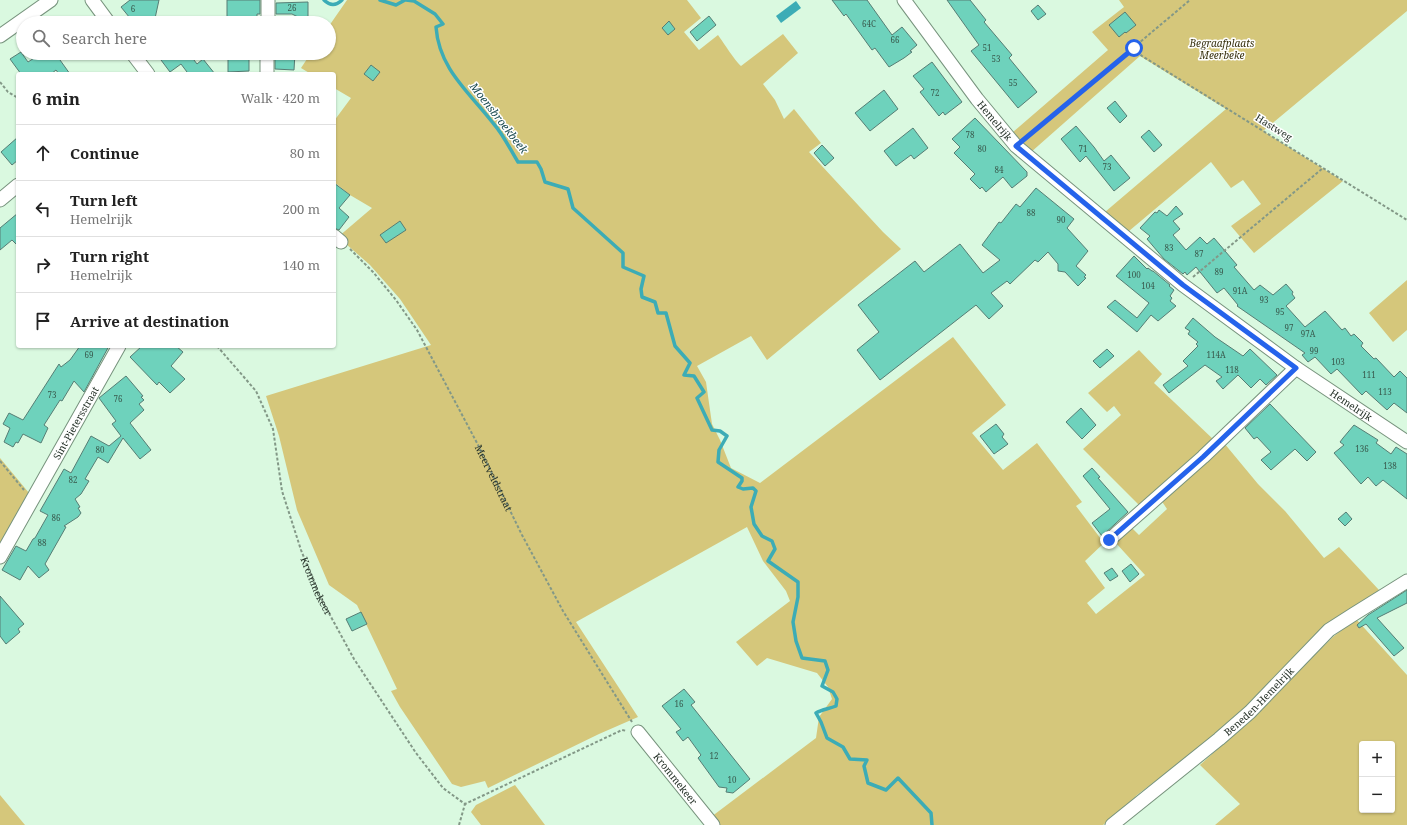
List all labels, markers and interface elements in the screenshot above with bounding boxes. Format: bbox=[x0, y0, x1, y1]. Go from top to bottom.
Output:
house number: 26 bbox=[288, 2, 297, 13]
house number: 6 bbox=[131, 3, 136, 14]
search box bbox=[16, 16, 336, 60]
house number: 64C bbox=[862, 18, 876, 29]
icon: search bbox=[30, 27, 52, 49]
text: Search here bbox=[62, 28, 147, 48]
house number: 66 bbox=[891, 34, 900, 45]
park label: Begraafplaats Meerbeke bbox=[1189, 36, 1255, 62]
route start bbox=[1125, 39, 1143, 57]
house number: 51 bbox=[983, 42, 991, 53]
house number: 53 bbox=[992, 53, 1001, 64]
house number: 55 bbox=[1009, 77, 1017, 88]
water label: Moensbroekbeek bbox=[466, 78, 532, 157]
text: 6 min bbox=[32, 87, 80, 110]
house number: 72 bbox=[931, 87, 939, 98]
text: Walk · 420 m bbox=[241, 89, 320, 107]
street label: Hemelrijk bbox=[974, 98, 1016, 144]
street label: Hastweg bbox=[1253, 110, 1296, 144]
house number: 78 bbox=[966, 129, 975, 140]
icon: ahead bbox=[32, 142, 54, 164]
text: Continue bbox=[70, 143, 139, 163]
house number: 80 bbox=[978, 143, 987, 154]
house number: 71 bbox=[1079, 143, 1087, 154]
text: 80 m bbox=[290, 144, 320, 162]
house number: 73 bbox=[1103, 161, 1112, 172]
house number: 84 bbox=[995, 164, 1004, 175]
text: Turn left bbox=[70, 190, 138, 210]
icon: left bbox=[32, 198, 54, 220]
text: 200 m bbox=[283, 200, 320, 218]
house number: 88 bbox=[1027, 207, 1036, 218]
text: Hemelrijk bbox=[70, 210, 132, 228]
house number: 90 bbox=[1057, 214, 1066, 225]
house number: 83 bbox=[1165, 242, 1174, 253]
text: Turn right bbox=[70, 246, 149, 266]
house number: 87 bbox=[1195, 248, 1204, 259]
icon: right bbox=[32, 254, 54, 276]
text: 140 m bbox=[283, 256, 320, 274]
text: Hemelrijk bbox=[70, 266, 132, 284]
house number: 89 bbox=[1215, 266, 1223, 277]
house number: 100 bbox=[1127, 269, 1141, 280]
house number: 104 bbox=[1141, 280, 1155, 291]
house number: 91A bbox=[1233, 285, 1248, 296]
house number: 93 bbox=[1260, 294, 1269, 305]
house number: 95 bbox=[1276, 306, 1284, 317]
icon: arrive bbox=[32, 310, 54, 332]
text: Arrive at destination bbox=[70, 311, 229, 331]
house number: 97 bbox=[1285, 322, 1294, 333]
house number: 97A bbox=[1301, 328, 1316, 339]
house number: 99 bbox=[1310, 345, 1318, 356]
house number: 69 bbox=[85, 349, 93, 360]
house number: 114A bbox=[1206, 349, 1226, 360]
house number: 103 bbox=[1331, 356, 1345, 367]
house number: 118 bbox=[1225, 364, 1239, 375]
house number: 111 bbox=[1362, 369, 1376, 380]
street label: Sint-Pietersstraat bbox=[49, 383, 102, 462]
street label: Hemelrijk bbox=[1327, 386, 1375, 424]
house number: 113 bbox=[1378, 386, 1392, 397]
house number: 73 bbox=[48, 389, 57, 400]
house number: 76 bbox=[114, 393, 123, 404]
street label: Meerveldstraat bbox=[472, 442, 516, 514]
house number: 136 bbox=[1355, 443, 1369, 454]
house number: 80 bbox=[96, 444, 105, 455]
house number: 138 bbox=[1383, 460, 1397, 471]
house number: 82 bbox=[69, 474, 77, 485]
house number: 86 bbox=[52, 512, 61, 523]
route end bbox=[1100, 531, 1118, 549]
house number: 88 bbox=[38, 537, 47, 548]
street label: Krommekeer bbox=[297, 555, 336, 618]
street label: Beneden-Hemelrijk bbox=[1221, 664, 1297, 739]
house number: 16 bbox=[675, 698, 684, 709]
map controls bbox=[1359, 741, 1395, 813]
button: + bbox=[1359, 741, 1395, 777]
street label: Krommekeer bbox=[650, 750, 701, 808]
house number: 12 bbox=[710, 750, 718, 761]
house number: 10 bbox=[728, 774, 737, 785]
button: − bbox=[1359, 777, 1395, 813]

